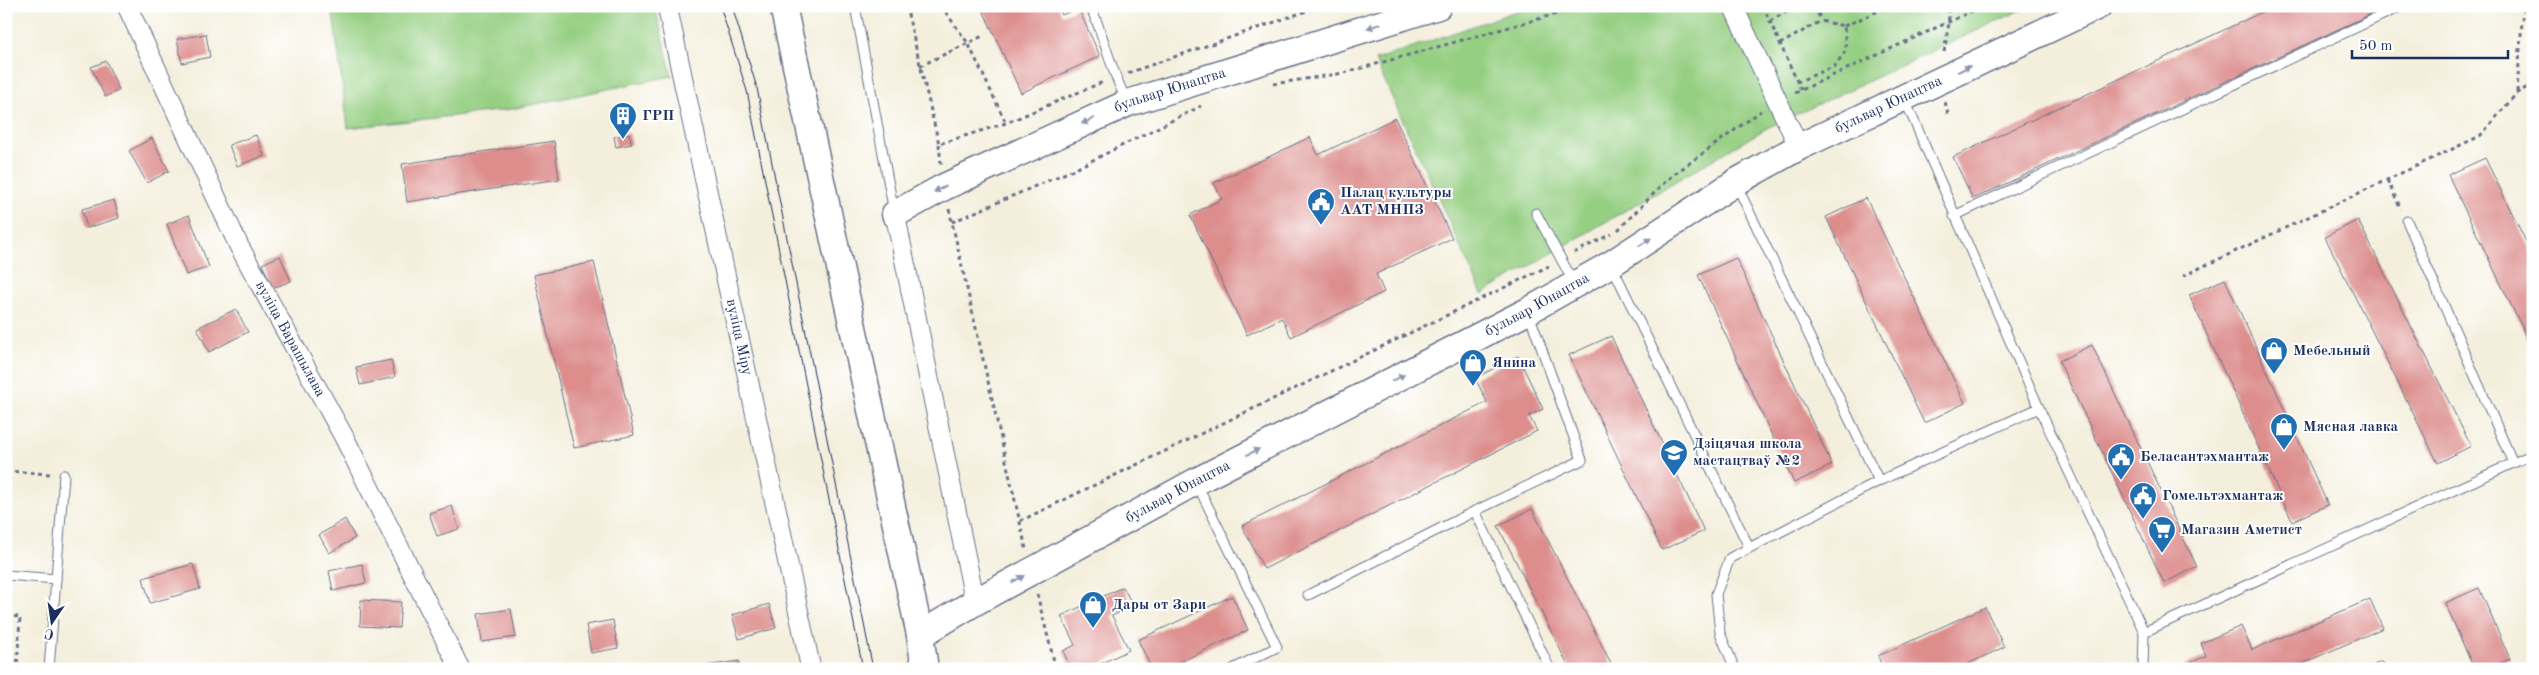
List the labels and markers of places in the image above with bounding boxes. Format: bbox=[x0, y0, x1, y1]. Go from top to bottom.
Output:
building icon: ГРП bbox=[608, 101, 638, 140]
place label: ГРП bbox=[642, 109, 674, 124]
place label: Палац культуры ААТ МНПЗ bbox=[1340, 186, 1452, 218]
public building icon: Палац культуры ААТ МНПЗ bbox=[1306, 187, 1336, 226]
shop icon: Мебельный bbox=[2259, 336, 2289, 375]
place label: Мебельный bbox=[2293, 344, 2371, 359]
shop icon: Янина bbox=[1458, 348, 1488, 387]
place label: Янина bbox=[1492, 356, 1537, 371]
shop icon: Мясная лавка bbox=[2269, 412, 2299, 451]
place label: Мясная лавка bbox=[2303, 420, 2399, 435]
place label: Дзіцячая школа мастацтваў №2 bbox=[1693, 437, 1802, 469]
school or university icon: Дзіцячая школа мастацтваў №2 bbox=[1659, 438, 1689, 477]
public building icon: Беласантэхмантаж bbox=[2106, 442, 2136, 481]
place label: Беласантэхмантаж bbox=[2140, 450, 2269, 465]
public building icon: Гомельтэхмантаж bbox=[2128, 481, 2158, 520]
place label: Гомельтэхмантаж bbox=[2162, 489, 2283, 504]
supermarket icon: Магазин Аметист bbox=[2147, 515, 2177, 554]
place label: Магазин Аметист bbox=[2181, 523, 2302, 538]
shop icon: Дары от Зари bbox=[1078, 590, 1108, 629]
place label: Дары от Зари bbox=[1112, 598, 1206, 613]

